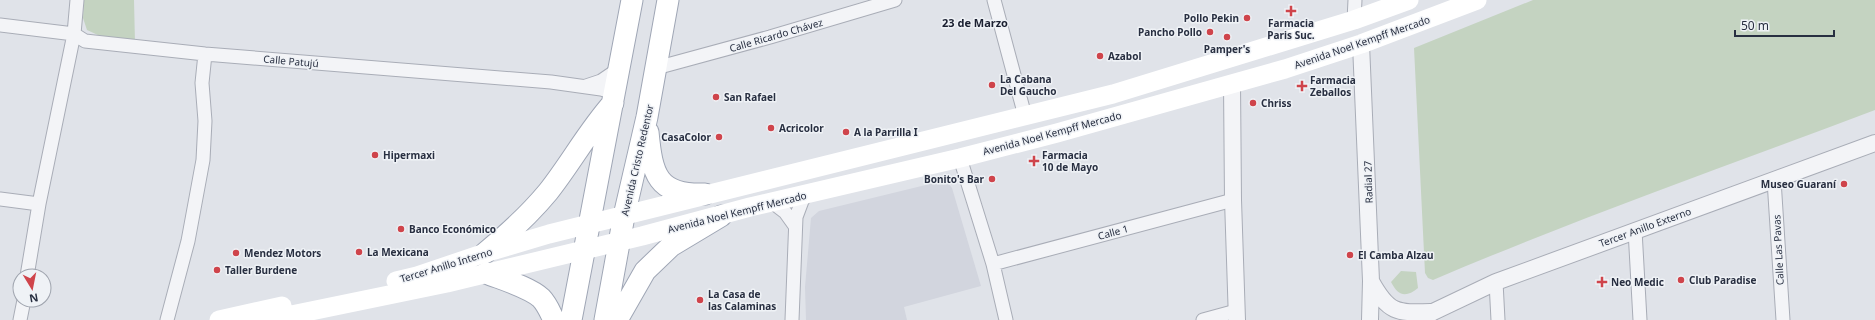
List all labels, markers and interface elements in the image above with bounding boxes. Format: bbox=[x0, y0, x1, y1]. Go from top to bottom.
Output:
marker: Farmacia Paris Suc. bbox=[1286, 6, 1296, 16]
place label: Pollo Pekin bbox=[1184, 11, 1239, 25]
street label: Avenida Noel Kempff Mercado bbox=[1292, 12, 1432, 72]
scale bar bbox=[1735, 12, 1834, 38]
marker: Pollo Pekin bbox=[1242, 13, 1252, 23]
street label: Calle Ricardo Chávez bbox=[728, 15, 825, 55]
district label: 23 de Marzo bbox=[942, 15, 1008, 30]
place label: Farmacia Paris Suc. bbox=[1267, 16, 1315, 42]
text: 50 m bbox=[1741, 17, 1769, 34]
place label: Pancho Pollo bbox=[1138, 25, 1202, 39]
marker: Pancho Pollo bbox=[1205, 27, 1215, 37]
marker: Pamper's bbox=[1222, 32, 1232, 42]
place label: Pamper's bbox=[1204, 42, 1250, 56]
place label: Azabol bbox=[1108, 49, 1141, 63]
marker: Azabol bbox=[1095, 51, 1105, 61]
street label: Calle Patujú bbox=[263, 52, 319, 70]
place label: La Cabana Del Gaucho bbox=[1000, 72, 1057, 98]
place label: Farmacia Zeballos bbox=[1310, 73, 1356, 99]
marker: La Cabana Del Gaucho bbox=[987, 80, 997, 90]
marker: Farmacia Zeballos bbox=[1297, 81, 1307, 91]
place label: San Rafael bbox=[724, 90, 776, 104]
marker: San Rafael bbox=[711, 92, 721, 102]
place label: Chriss bbox=[1261, 96, 1291, 110]
marker: Chriss bbox=[1248, 98, 1258, 108]
street label: Avenida Cristo Redentor bbox=[617, 103, 657, 217]
street label: Avenida Noel Kempff Mercado bbox=[981, 108, 1123, 158]
place label: Acricolor bbox=[779, 121, 824, 135]
marker: Acricolor bbox=[766, 123, 776, 133]
place label: A la Parrilla I bbox=[854, 125, 918, 139]
marker: A la Parrilla I bbox=[841, 127, 851, 137]
place label: CasaColor bbox=[661, 130, 712, 144]
marker: CasaColor bbox=[714, 132, 724, 142]
place label: Hipermaxi bbox=[383, 148, 435, 162]
place label: Farmacia 10 de Mayo bbox=[1042, 148, 1098, 174]
marker: Hipermaxi bbox=[370, 150, 380, 160]
marker: Farmacia 10 de Mayo bbox=[1029, 156, 1039, 166]
street label: Radial 27 bbox=[1360, 160, 1376, 204]
place label: Bonito's Bar bbox=[924, 172, 985, 186]
marker: Bonito's Bar bbox=[987, 174, 997, 184]
place label: Museo Guaraní bbox=[1761, 177, 1837, 191]
marker: Museo Guaraní bbox=[1839, 179, 1849, 189]
street label: Avenida Noel Kempff Mercado bbox=[666, 188, 808, 236]
street label: Tercer Anillo Externo bbox=[1597, 204, 1693, 250]
street label: Calle Las Pavas bbox=[1769, 214, 1787, 286]
street label: Calle 1 bbox=[1096, 221, 1130, 243]
place label: Banco Económico bbox=[409, 222, 496, 236]
marker: Banco Económico bbox=[396, 224, 406, 234]
street label: Tercer Anillo Interno bbox=[398, 244, 494, 286]
place label: La Mexicana bbox=[367, 245, 429, 259]
place label: Mendez Motors bbox=[244, 246, 321, 260]
marker: La Mexicana bbox=[354, 247, 364, 257]
marker: Mendez Motors bbox=[231, 248, 241, 258]
place label: El Camba Alzau bbox=[1358, 248, 1434, 262]
marker: El Camba Alzau bbox=[1345, 250, 1355, 260]
place label: Taller Burdene bbox=[225, 263, 297, 277]
marker: Taller Burdene bbox=[212, 265, 222, 275]
north arrow bbox=[12, 268, 52, 308]
place label: Club Paradise bbox=[1689, 273, 1757, 287]
place label: Neo Medic bbox=[1611, 275, 1664, 289]
marker: Club Paradise bbox=[1676, 275, 1686, 285]
marker: Neo Medic bbox=[1596, 276, 1608, 288]
place label: La Casa de las Calaminas bbox=[708, 287, 776, 313]
text: N bbox=[28, 290, 40, 307]
marker: La Casa de las Calaminas bbox=[695, 295, 705, 305]

